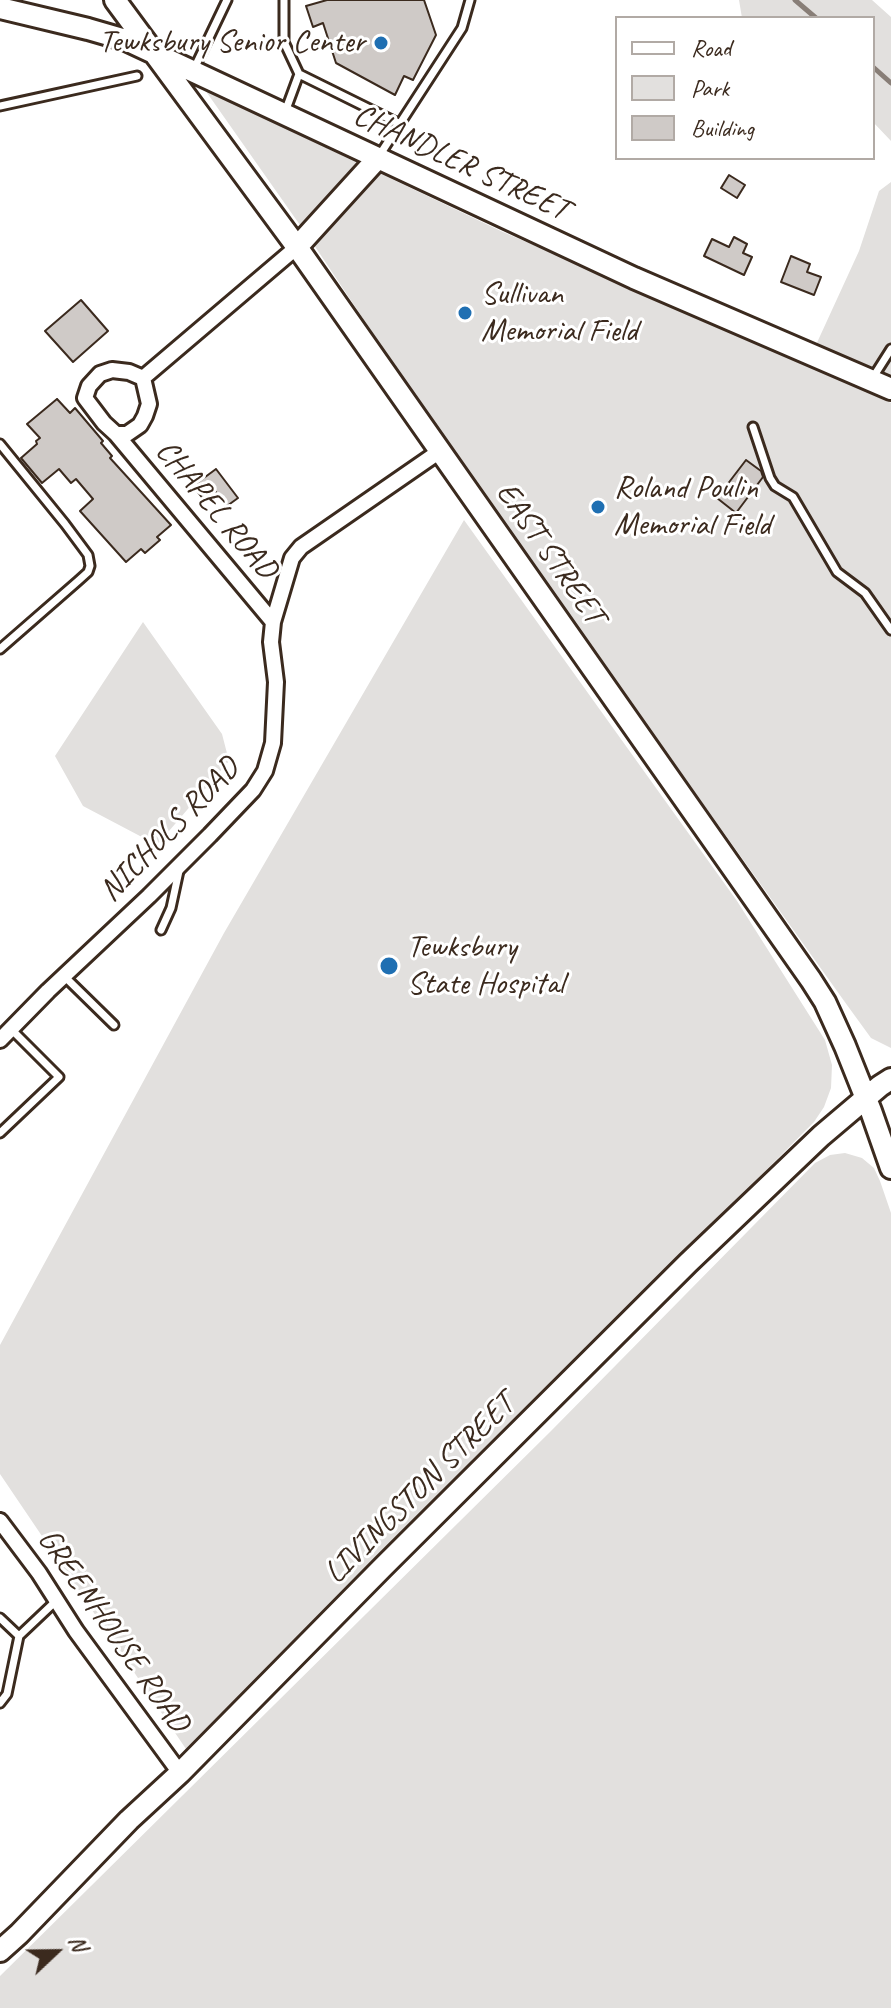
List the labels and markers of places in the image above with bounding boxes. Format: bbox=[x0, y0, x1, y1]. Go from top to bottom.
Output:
place label: Tewksbury Senior Center bbox=[99, 24, 365, 62]
marker: Tewksbury Senior Center bbox=[372, 34, 390, 52]
place label: Sullivan Memorial Field bbox=[481, 276, 638, 351]
marker: Sullivan Memorial Field bbox=[456, 304, 474, 322]
place label: Roland Poulin Memorial Field bbox=[614, 470, 771, 545]
marker: Roland Poulin Memorial Field bbox=[589, 498, 607, 516]
place label: Tewksbury State Hospital bbox=[407, 929, 564, 1004]
marker: Tewksbury State Hospital bbox=[378, 955, 400, 977]

